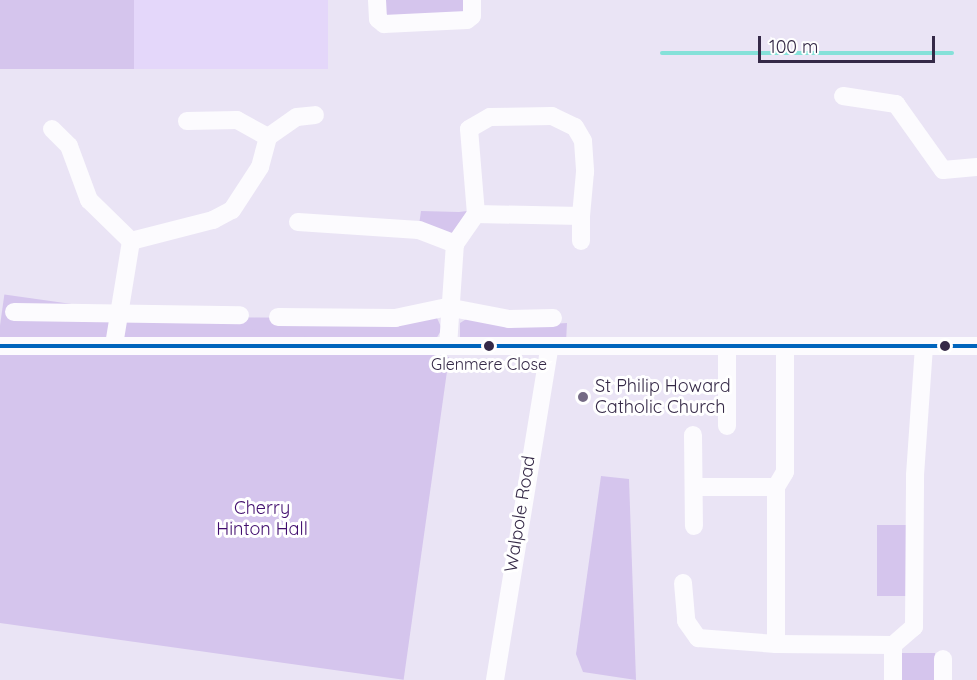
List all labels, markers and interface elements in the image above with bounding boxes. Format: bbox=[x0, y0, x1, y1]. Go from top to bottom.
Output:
scale bar bbox=[761, 24, 938, 62]
text: 100 m bbox=[769, 35, 818, 58]
marker: Glenmere Close bbox=[483, 340, 495, 352]
unlabelled marker bbox=[939, 340, 951, 352]
place label: Glenmere Close bbox=[431, 354, 547, 374]
place label: St Philip Howard Catholic Church bbox=[595, 376, 731, 418]
marker: St Philip Howard Catholic Church bbox=[576, 390, 590, 404]
street label: Walpole Road bbox=[500, 454, 540, 574]
park label: Cherry Hinton Hall bbox=[216, 498, 308, 540]

